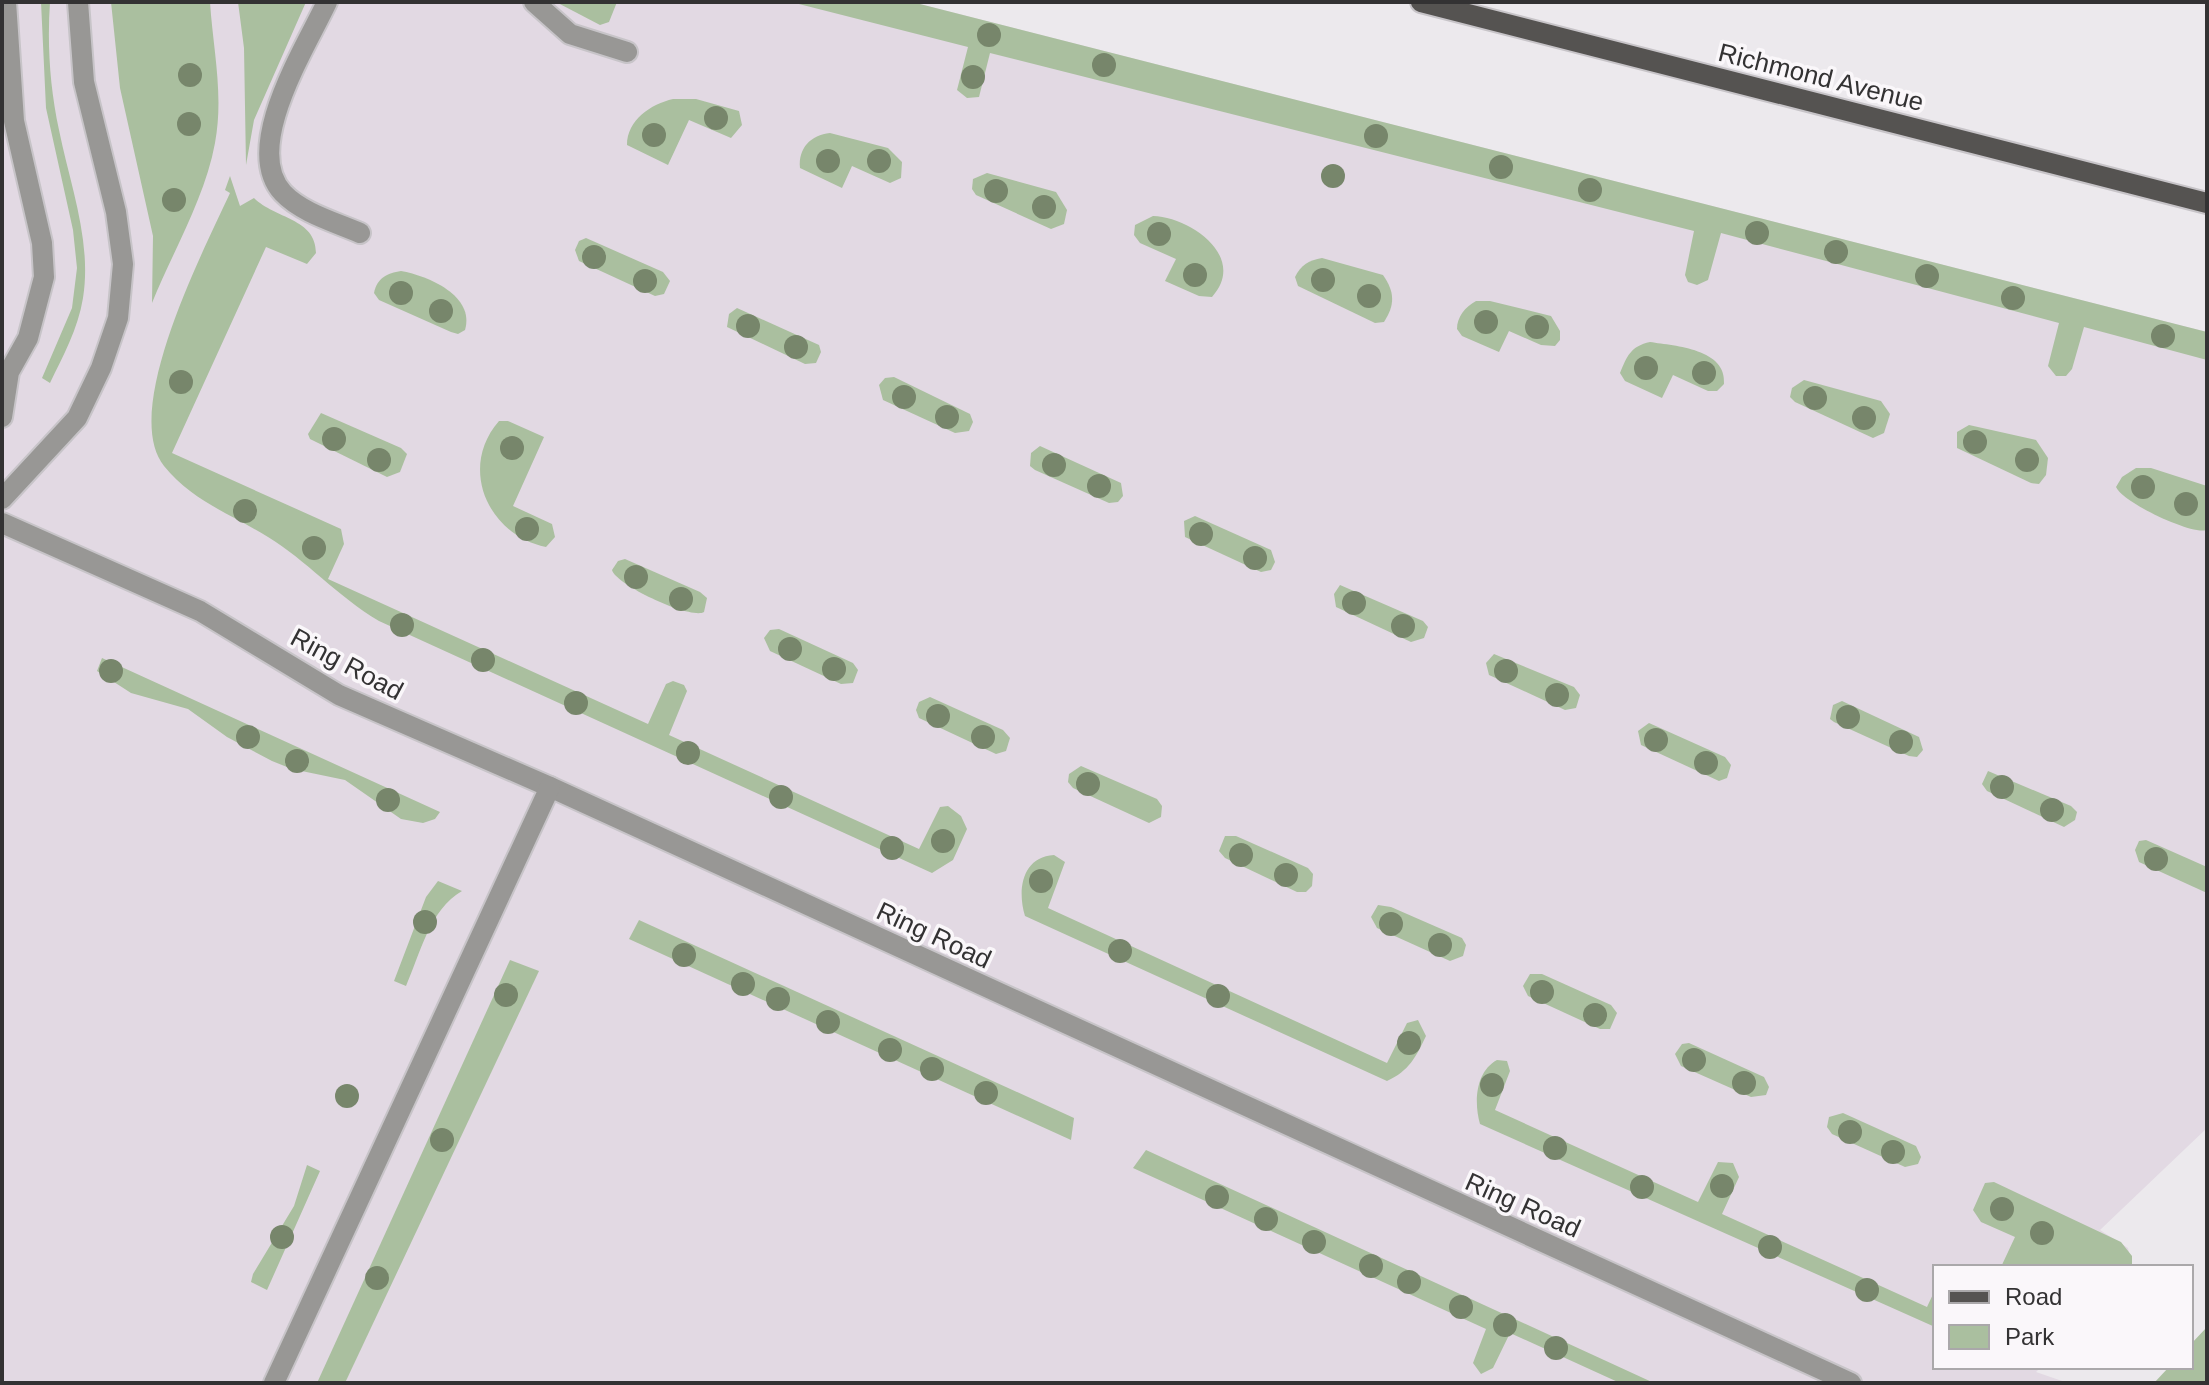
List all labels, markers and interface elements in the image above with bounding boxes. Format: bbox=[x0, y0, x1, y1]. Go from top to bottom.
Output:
street label: Richmond Avenue bbox=[1715, 37, 1927, 117]
street label: Ring Road bbox=[286, 622, 408, 706]
street label: Ring Road bbox=[872, 895, 996, 975]
street label: Ring Road bbox=[1461, 1166, 1585, 1244]
legend bbox=[1933, 1265, 2193, 1369]
text: Road bbox=[2005, 1283, 2062, 1310]
text: Park bbox=[2005, 1323, 2055, 1350]

